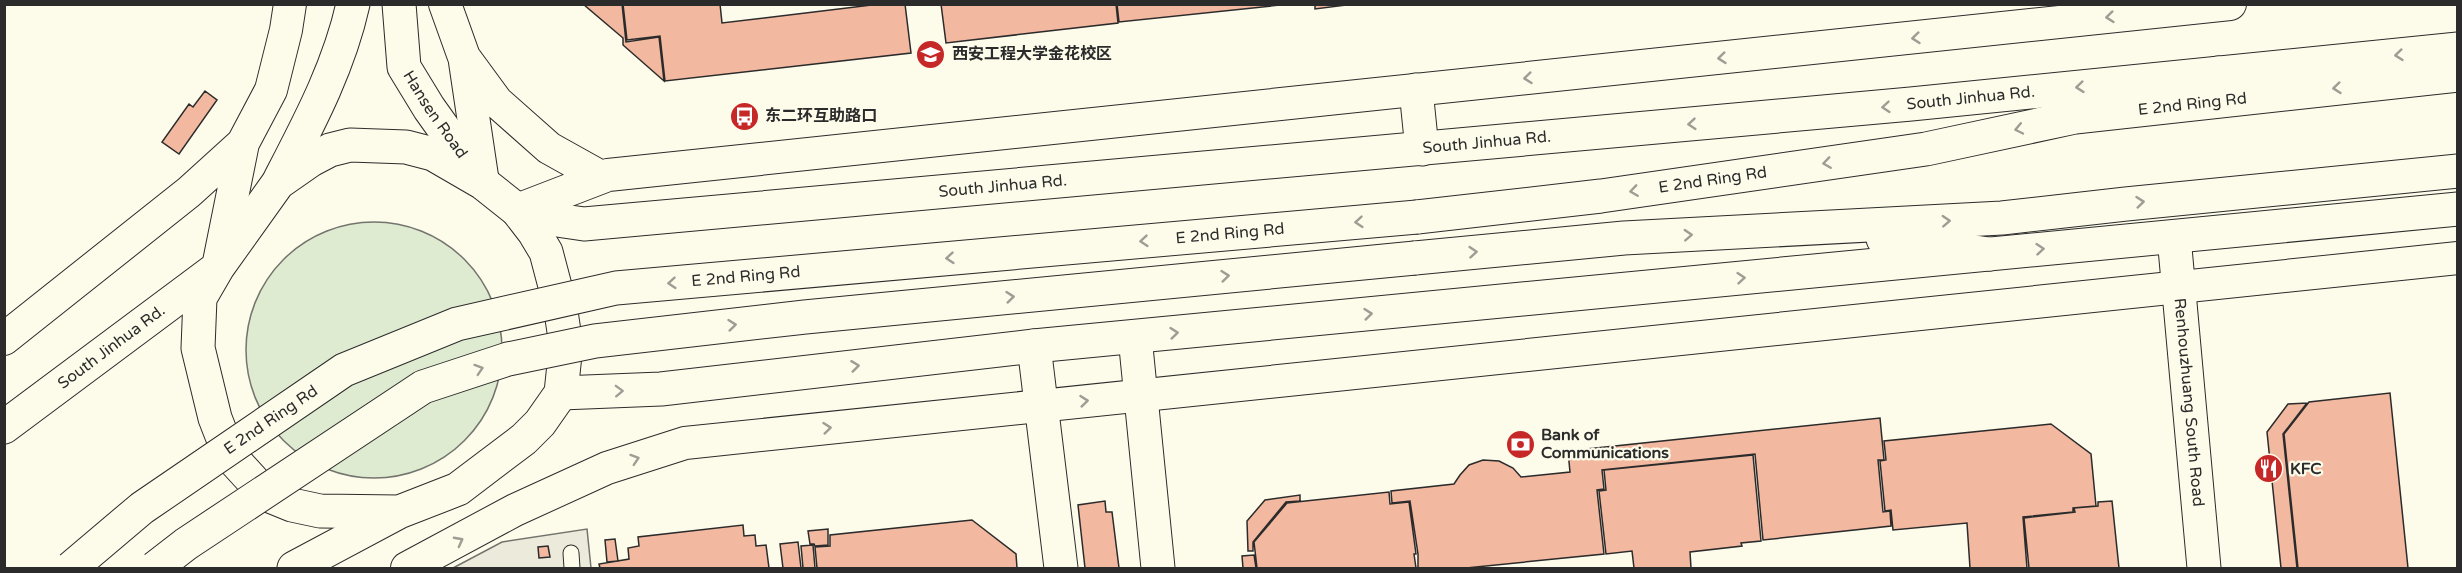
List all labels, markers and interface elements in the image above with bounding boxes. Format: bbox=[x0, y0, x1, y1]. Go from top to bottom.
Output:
one-way arrow bbox=[2105, 10, 2114, 23]
one-way arrow bbox=[1911, 31, 1920, 43]
school or university icon: 西安工程大学金花校区 bbox=[915, 38, 947, 70]
place label: 西安工程大学金花校区 bbox=[952, 44, 1112, 64]
one-way arrow bbox=[2395, 48, 2404, 60]
one-way arrow bbox=[1717, 51, 1726, 64]
street label: Hansen Road bbox=[399, 67, 472, 162]
one-way arrow bbox=[1523, 71, 1532, 84]
one-way arrow bbox=[2075, 80, 2085, 93]
one-way arrow bbox=[2332, 81, 2341, 94]
street label: South Jinhua Rd. bbox=[1906, 82, 2036, 114]
street label: E 2nd Ring Rd bbox=[2137, 88, 2248, 120]
bus stop icon: 东二环互助路口 bbox=[728, 100, 760, 132]
one-way arrow bbox=[1881, 100, 1890, 113]
place label: 东二环互助路口 bbox=[765, 106, 877, 126]
one-way arrow bbox=[1687, 117, 1696, 130]
one-way arrow bbox=[2014, 122, 2024, 135]
street label: South Jinhua Rd. bbox=[1422, 127, 1552, 158]
one-way arrow bbox=[1822, 157, 1831, 169]
street label: E 2nd Ring Rd bbox=[1657, 162, 1768, 198]
street label: South Jinhua Rd. bbox=[938, 170, 1068, 202]
one-way arrow bbox=[1629, 184, 1638, 197]
one-way arrow bbox=[2135, 196, 2144, 209]
one-way arrow bbox=[1355, 215, 1364, 228]
one-way arrow bbox=[1941, 215, 1950, 228]
street label: E 2nd Ring Rd bbox=[1175, 219, 1285, 248]
one-way arrow bbox=[1684, 228, 1693, 241]
one-way arrow bbox=[1139, 234, 1149, 247]
one-way arrow bbox=[2036, 243, 2045, 256]
one-way arrow bbox=[1468, 246, 1478, 259]
one-way arrow bbox=[945, 251, 954, 264]
street label: E 2nd Ring Rd bbox=[690, 262, 801, 291]
one-way arrow bbox=[1220, 270, 1229, 283]
one-way arrow bbox=[1737, 272, 1746, 285]
one-way arrow bbox=[667, 276, 676, 289]
one-way arrow bbox=[1005, 291, 1014, 304]
street label: Renhouzhuang South Road bbox=[2170, 297, 2208, 508]
street label: South Jinhua Rd. bbox=[54, 300, 169, 393]
one-way arrow bbox=[1364, 308, 1373, 321]
one-way arrow bbox=[728, 319, 737, 332]
one-way arrow bbox=[1170, 327, 1179, 340]
one-way arrow bbox=[850, 361, 860, 373]
one-way arrow bbox=[473, 363, 484, 376]
street label: E 2nd Ring Rd bbox=[220, 381, 322, 459]
one-way arrow bbox=[615, 384, 624, 397]
one-way arrow bbox=[1079, 395, 1088, 408]
one-way arrow bbox=[823, 422, 832, 435]
place label: Bank of Communications bbox=[1541, 425, 1669, 463]
bank icon: Bank of Communications bbox=[1504, 428, 1536, 460]
one-way arrow bbox=[629, 453, 640, 466]
restaurant icon: KFC bbox=[2253, 453, 2285, 485]
place label: KFC bbox=[2290, 459, 2321, 479]
one-way arrow bbox=[453, 537, 463, 548]

